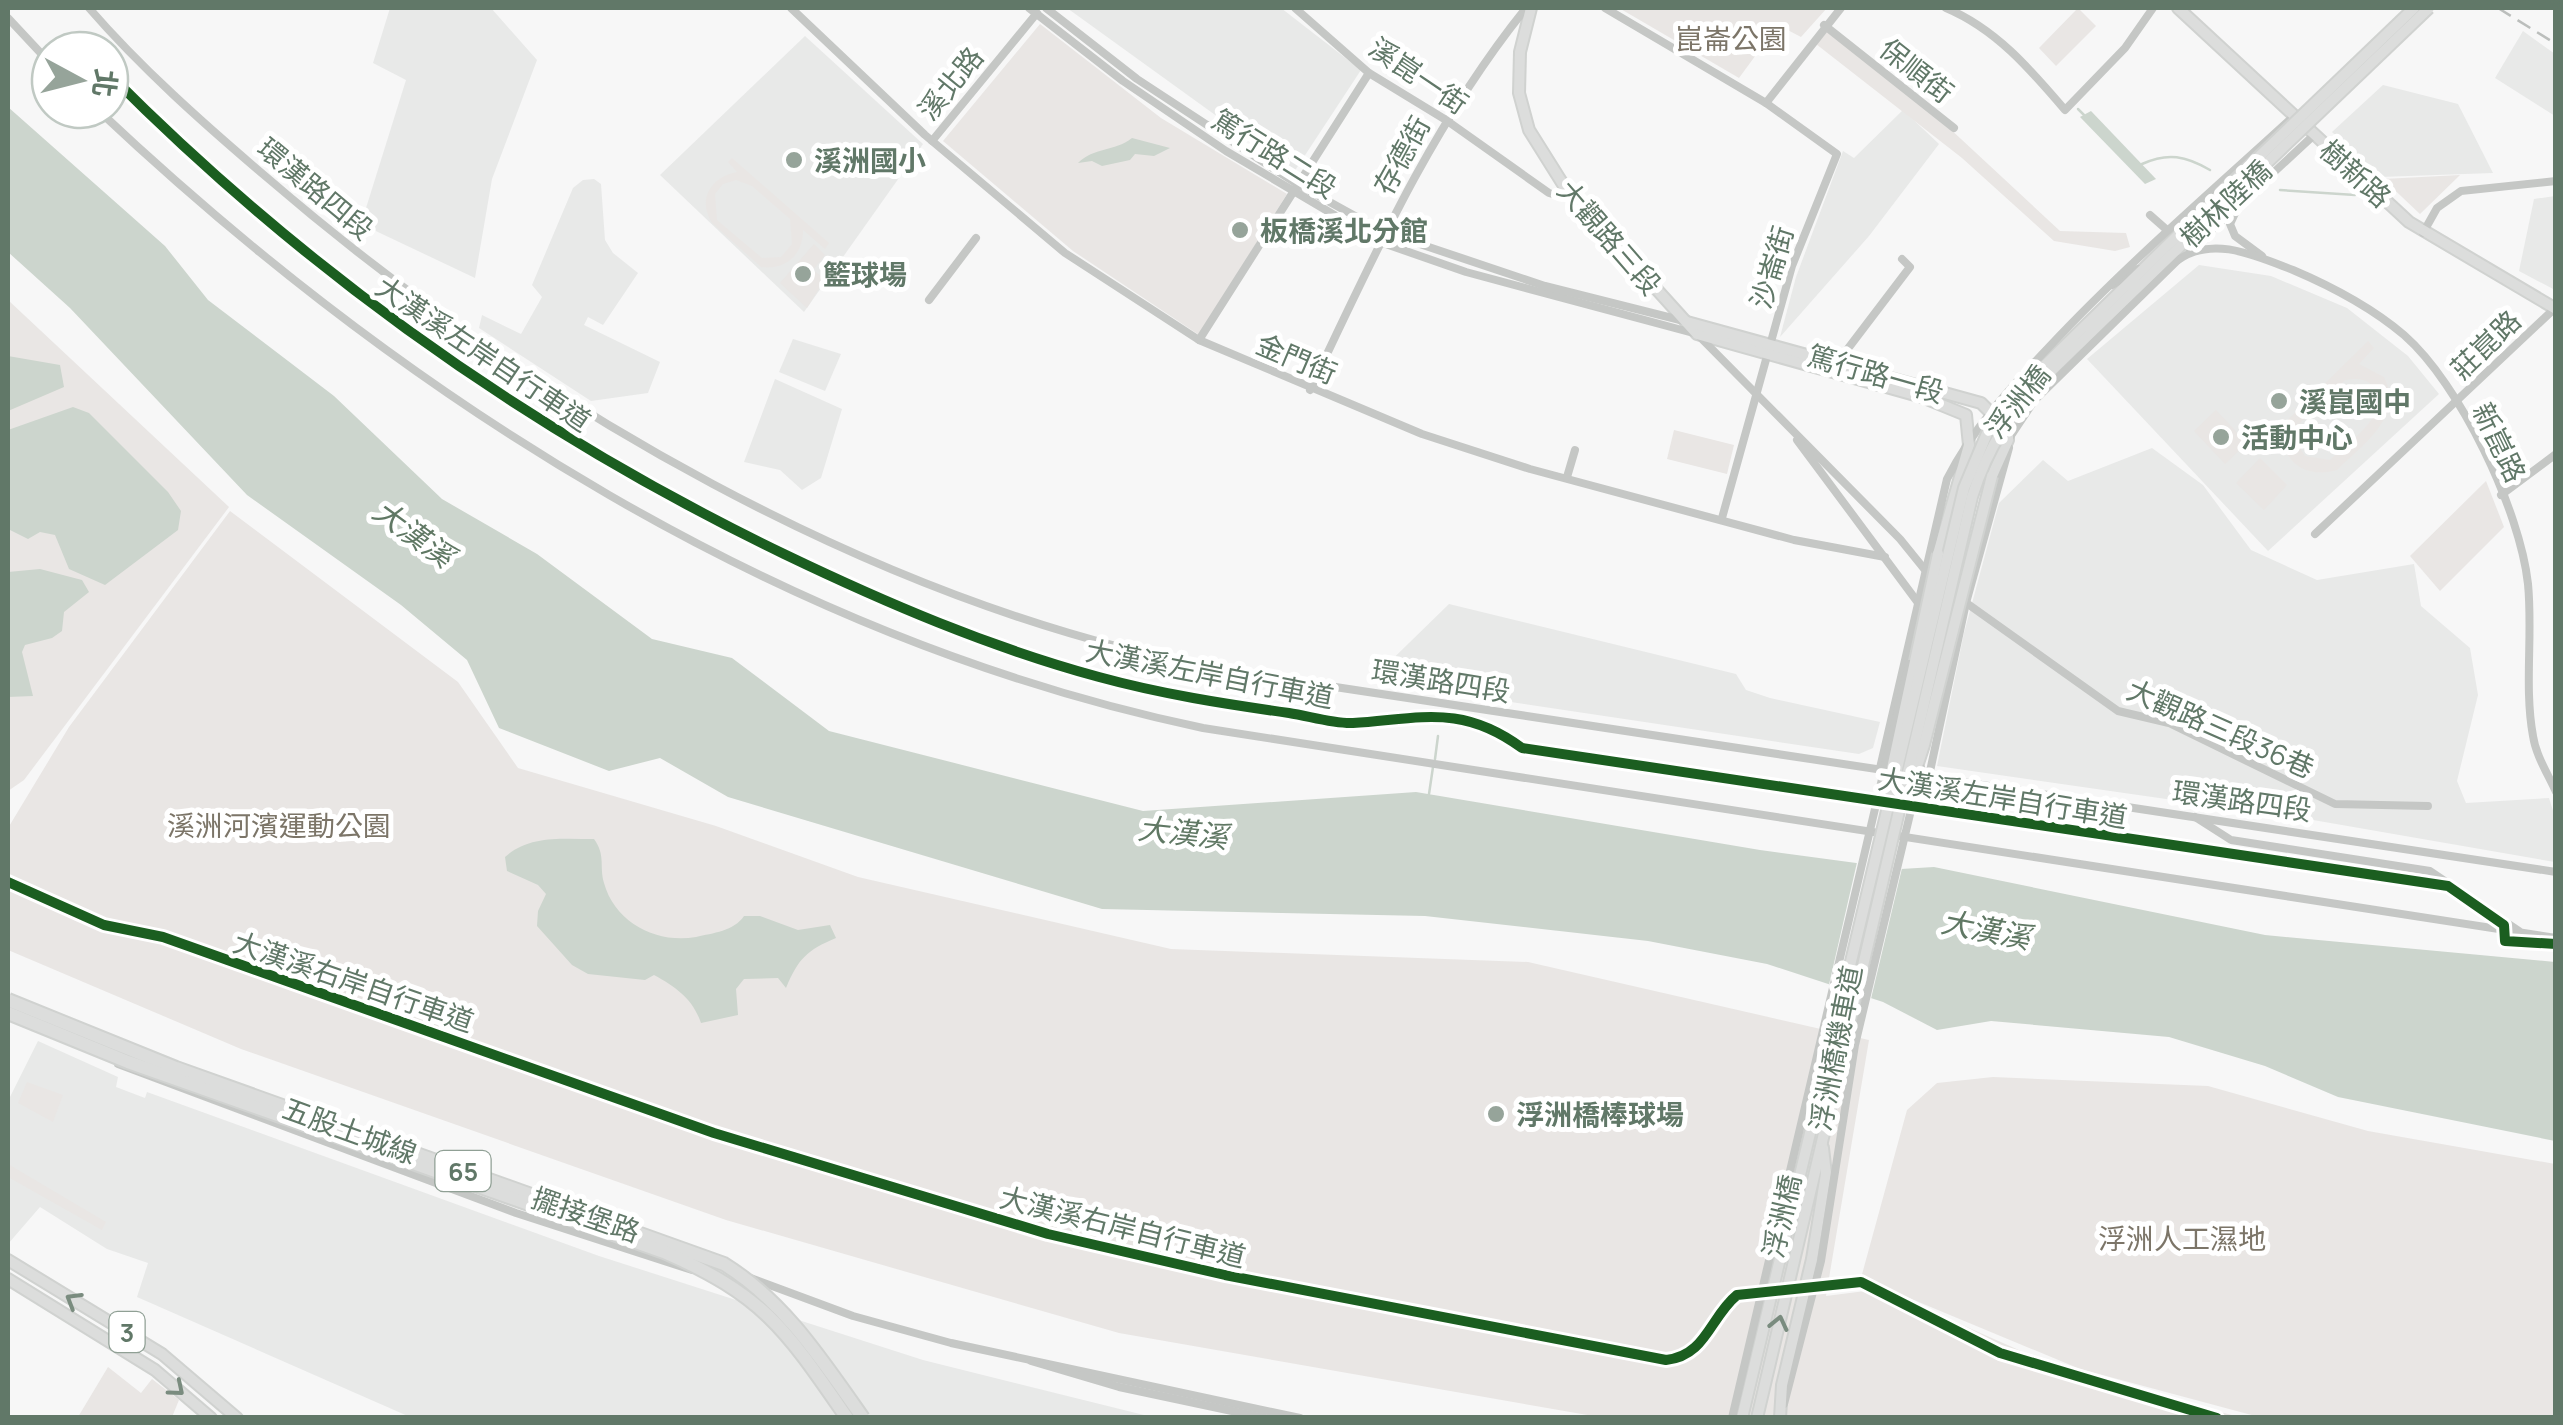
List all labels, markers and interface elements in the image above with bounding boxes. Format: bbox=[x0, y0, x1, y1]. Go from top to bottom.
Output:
park label: 崑崙公園 bbox=[1675, 19, 1787, 57]
street label: 溪崑一街 bbox=[1362, 28, 1476, 122]
street label: 保順街 bbox=[1872, 29, 1962, 111]
north arrow bbox=[30, 30, 130, 130]
street label: 溪北路 bbox=[909, 38, 991, 128]
text: 北 bbox=[85, 67, 126, 99]
street label: 篤行路二段 bbox=[1206, 100, 1344, 206]
street label: 存德街 bbox=[1364, 109, 1438, 201]
street label: 環漢路四段 bbox=[250, 128, 382, 248]
street label: 樹新路 bbox=[2312, 131, 2400, 215]
place label: 溪洲國小 bbox=[814, 141, 926, 179]
marker: 溪洲國小 bbox=[783, 149, 805, 171]
street label: 樹林陸橋 bbox=[2171, 151, 2279, 255]
street label: 大觀路三段 bbox=[1550, 172, 1670, 302]
place label: 板橋溪北分館 bbox=[1260, 211, 1428, 249]
marker: 板橋溪北分館 bbox=[1229, 219, 1251, 241]
street label: 沙崙街 bbox=[1741, 221, 1801, 313]
place label: 籃球場 bbox=[823, 255, 907, 293]
marker: 籃球場 bbox=[792, 263, 814, 285]
street label: 大漢溪左岸自行車道 bbox=[369, 267, 599, 439]
street label: 莊崑路 bbox=[2442, 301, 2528, 387]
street label: 金門街 bbox=[1251, 324, 1343, 392]
street label: 篤行路一段 bbox=[1803, 335, 1949, 411]
street label: 浮洲橋 bbox=[1976, 356, 2058, 446]
place label: 溪崑國中 bbox=[2299, 382, 2411, 420]
marker: 溪崑國中 bbox=[2268, 390, 2290, 412]
street label: 新崑路 bbox=[2465, 396, 2535, 488]
place label: 活動中心 bbox=[2241, 418, 2353, 456]
marker: 活動中心 bbox=[2210, 426, 2232, 448]
water label: 大漢溪 bbox=[366, 490, 466, 578]
street label: 大漢溪左岸自行車道 bbox=[1083, 630, 1337, 716]
street label: 環漢路四段 bbox=[1369, 650, 1513, 710]
street label: 大觀路三段36巷 bbox=[2122, 670, 2320, 786]
street label: 大漢溪左岸自行車道 bbox=[1876, 759, 2130, 835]
street label: 環漢路四段 bbox=[2170, 771, 2314, 829]
park label: 溪洲河濱運動公園 bbox=[167, 806, 391, 844]
water label: 大漢溪 bbox=[1136, 807, 1234, 858]
water label: 大漢溪 bbox=[1938, 900, 2038, 958]
street label: 大漢溪右岸自行車道 bbox=[229, 922, 479, 1040]
street label: 浮洲橋機車道 bbox=[1800, 962, 1870, 1134]
street label: 五股土城線 bbox=[278, 1088, 422, 1172]
place label: 浮洲橋棒球場 bbox=[1516, 1095, 1684, 1133]
marker: 浮洲橋棒球場 bbox=[1485, 1103, 1507, 1125]
road number: 65 bbox=[436, 1151, 490, 1191]
street label: 浮洲橋 bbox=[1753, 1171, 1809, 1261]
street label: 大漢溪右岸自行車道 bbox=[996, 1177, 1250, 1275]
street label: 擺接堡路 bbox=[527, 1178, 645, 1250]
park label: 浮洲人工濕地 bbox=[2098, 1219, 2266, 1257]
one-way arrow bbox=[66, 1293, 84, 1312]
road number: 3 bbox=[110, 1312, 144, 1352]
one-way arrow bbox=[1767, 1315, 1788, 1332]
one-way arrow bbox=[166, 1377, 184, 1395]

